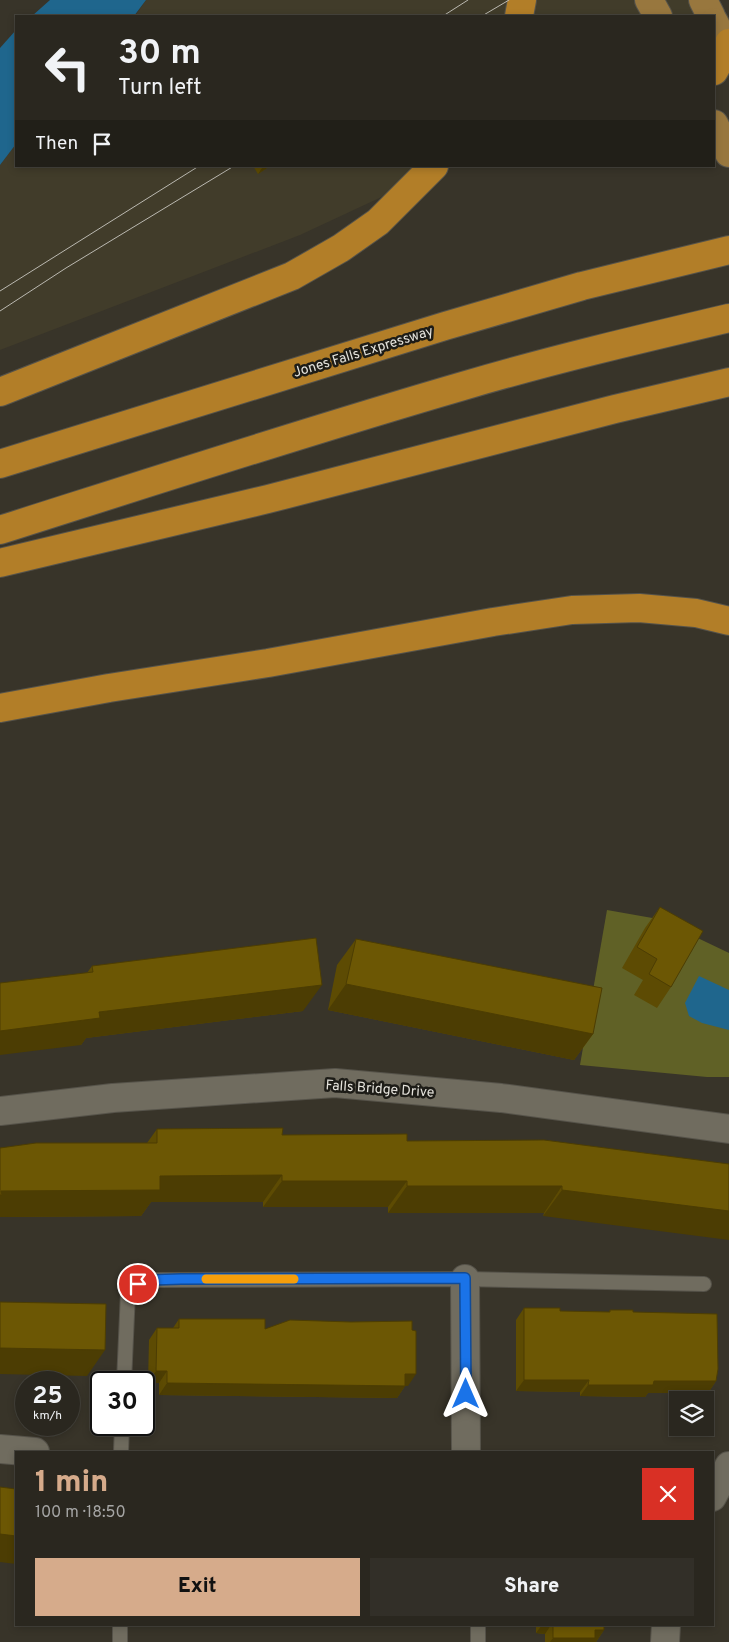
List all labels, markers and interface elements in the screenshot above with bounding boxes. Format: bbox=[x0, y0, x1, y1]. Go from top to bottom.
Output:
text: 30 m bbox=[118, 32, 201, 76]
icon: left bbox=[35, 35, 100, 100]
text: Turn left bbox=[118, 75, 201, 102]
icon: arrive bbox=[88, 130, 116, 158]
text: Then bbox=[35, 132, 78, 156]
street label: Jones Falls Expressway bbox=[291, 323, 436, 382]
street label: Falls Bridge Drive bbox=[325, 1077, 435, 1102]
pin bbox=[117, 1263, 159, 1305]
icon: arrive bbox=[124, 1270, 152, 1298]
position arrow bbox=[439, 1367, 491, 1419]
speed limit sign: 30 bbox=[90, 1371, 155, 1436]
text: 25 bbox=[32, 1381, 63, 1413]
map controls bbox=[669, 1391, 714, 1436]
button: layers bbox=[669, 1391, 714, 1436]
text: km/h bbox=[33, 1408, 62, 1424]
text: 1 min bbox=[35, 1465, 108, 1502]
button: close bbox=[642, 1468, 694, 1520]
text: 100 m · 18:50 bbox=[35, 1503, 126, 1523]
button: Exit bbox=[35, 1558, 360, 1616]
button: Share bbox=[370, 1558, 694, 1616]

